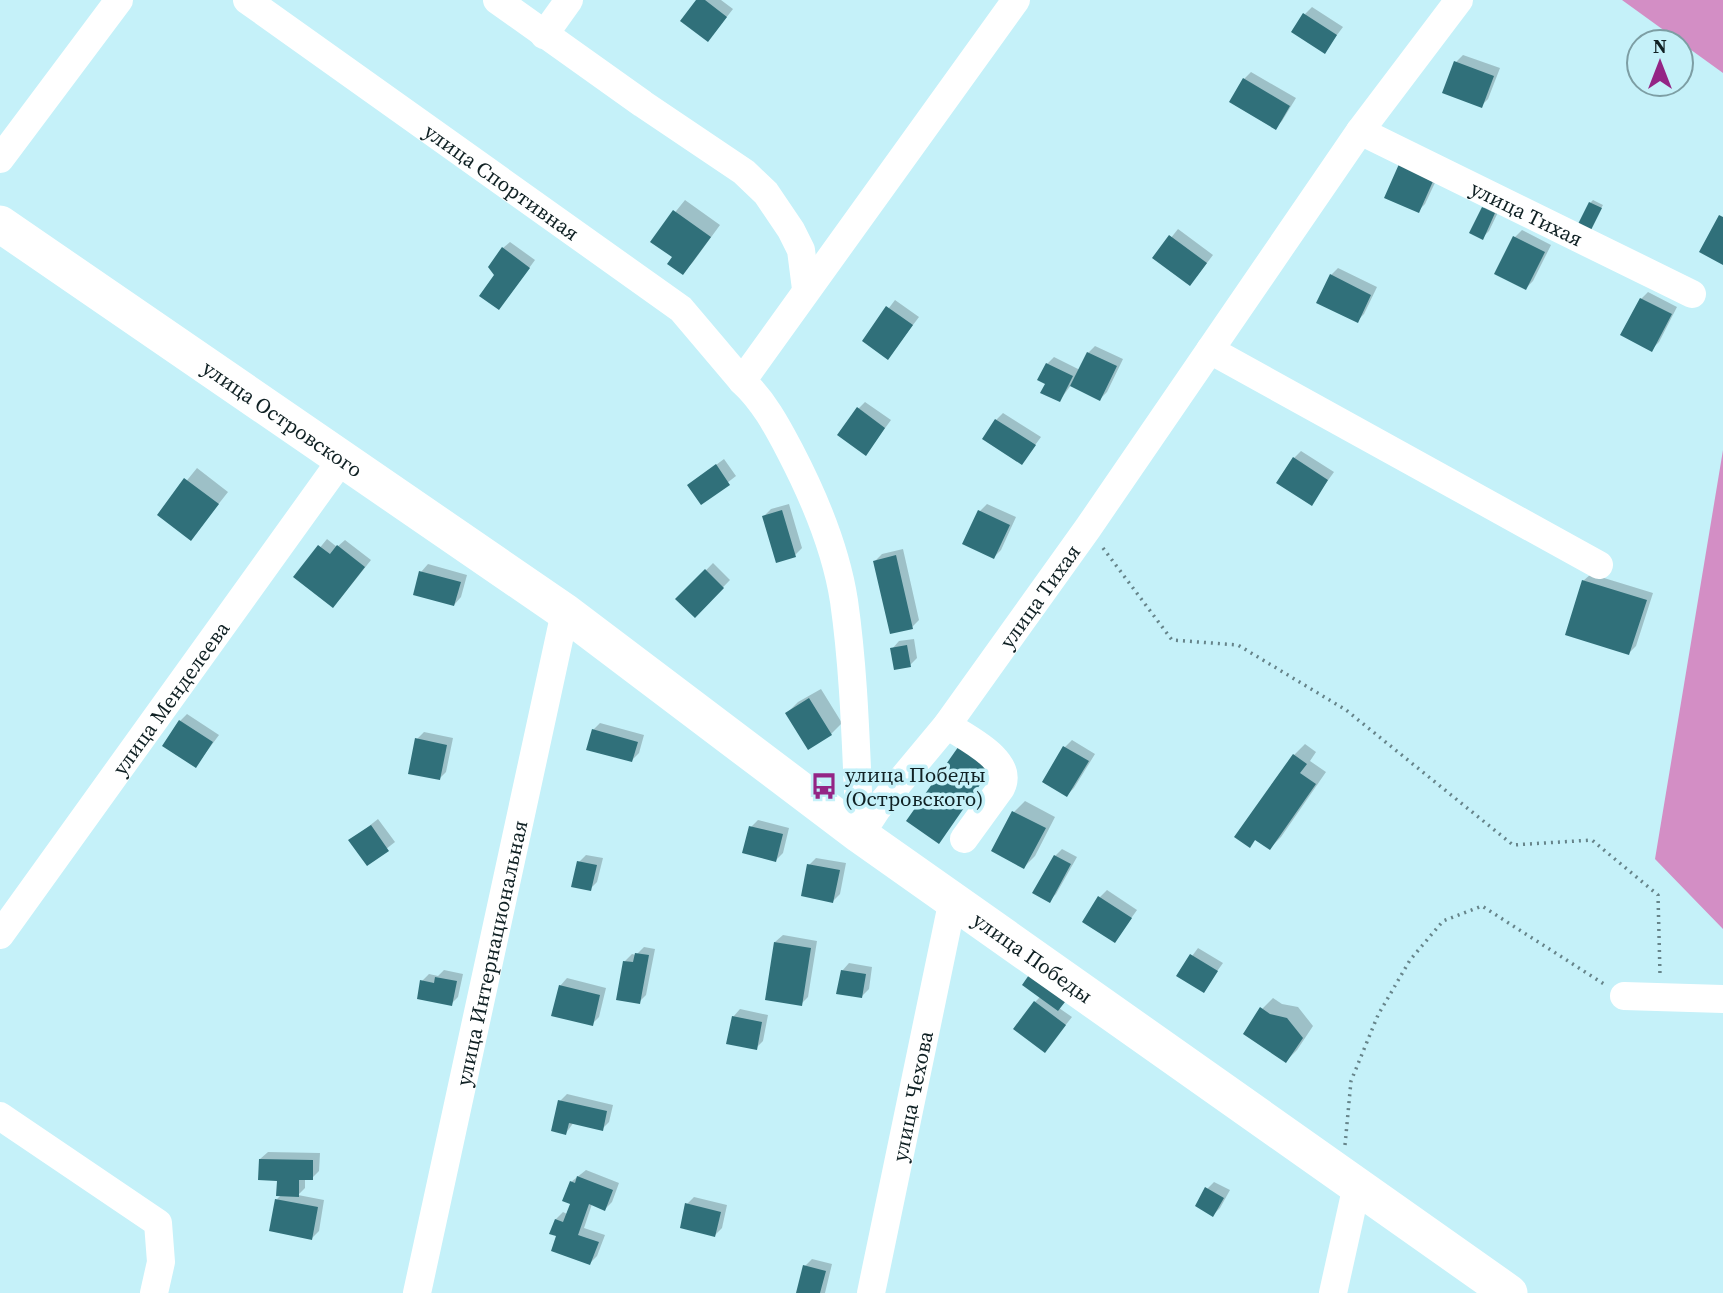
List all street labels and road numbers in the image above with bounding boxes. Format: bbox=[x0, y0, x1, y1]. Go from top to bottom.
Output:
street label: улица Спортивная bbox=[418, 116, 586, 247]
street label: улица Тихая bbox=[1466, 173, 1588, 253]
street label: улица Островского bbox=[197, 353, 369, 484]
street label: улица Тихая bbox=[992, 538, 1087, 654]
street label: улица Менделеева bbox=[105, 615, 236, 781]
street label: улица Интернациональная bbox=[448, 817, 534, 1089]
street label: улица Победы bbox=[967, 905, 1099, 1010]
street label: улица Чехова bbox=[884, 1028, 940, 1164]

